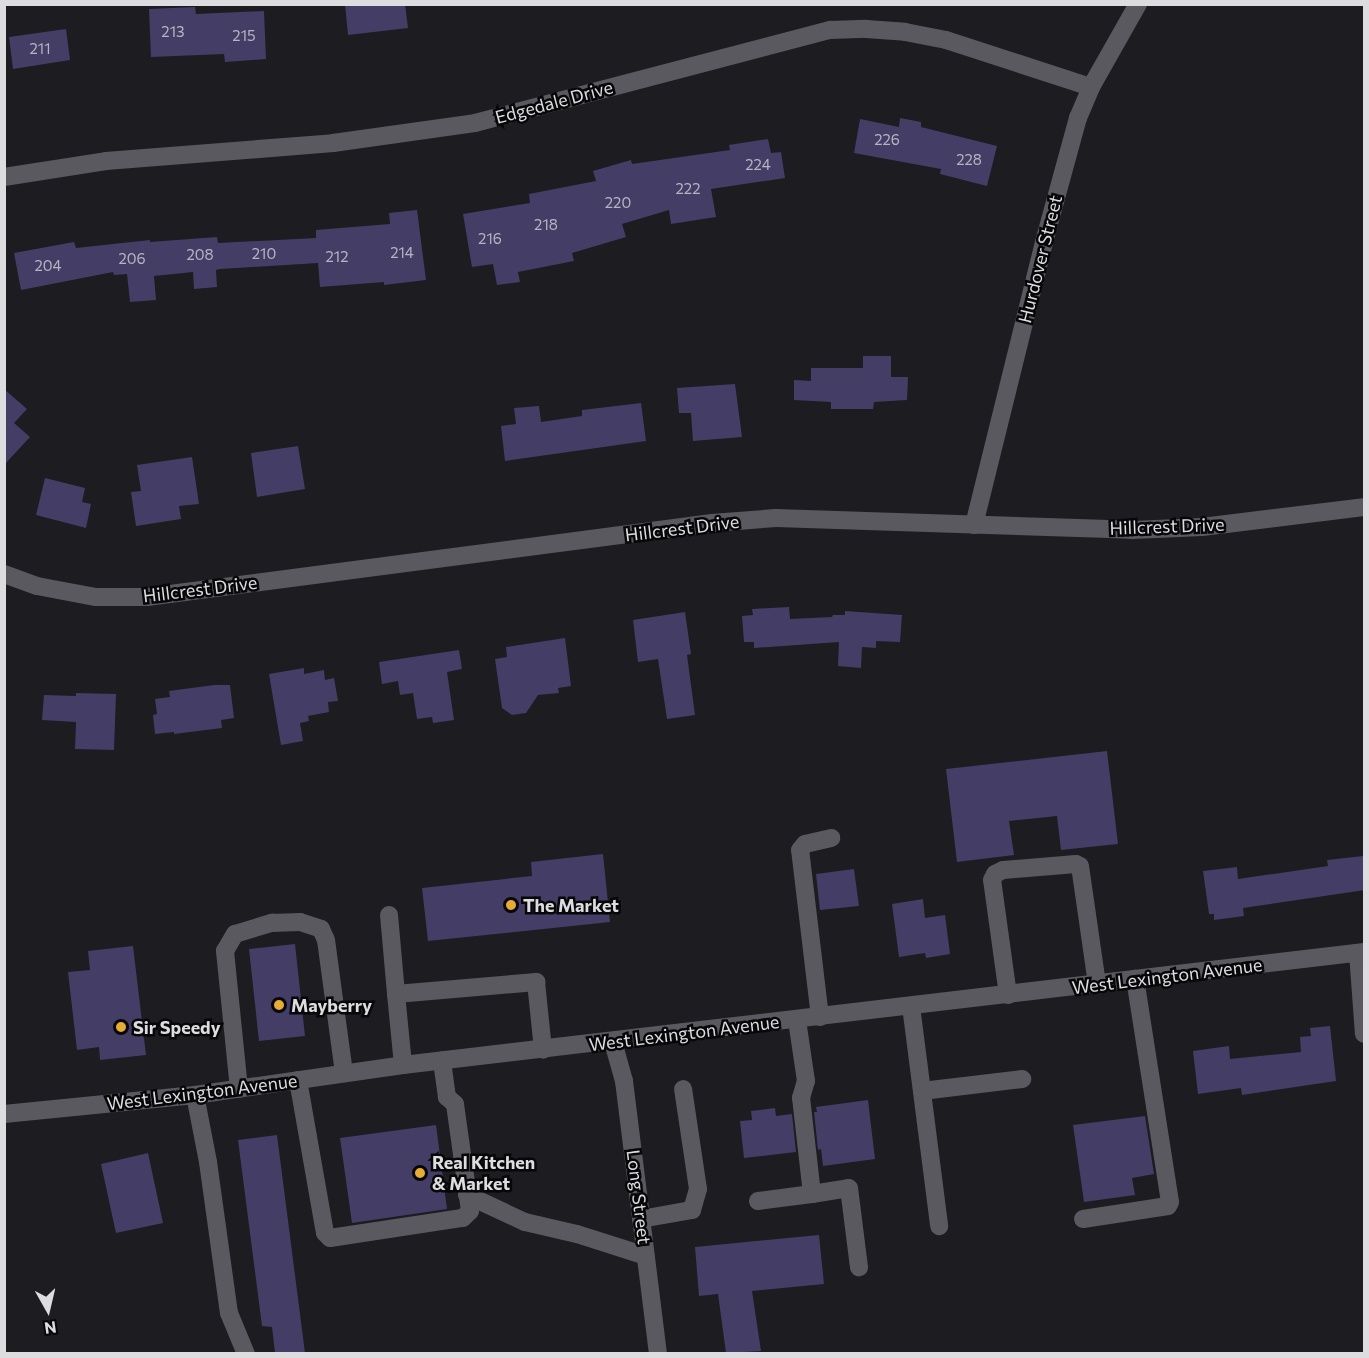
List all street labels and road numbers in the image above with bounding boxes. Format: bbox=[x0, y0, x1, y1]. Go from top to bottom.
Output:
street label: Edgedale Drive bbox=[493, 76, 615, 128]
street label: Hurdover Street bbox=[1014, 193, 1066, 325]
street label: Hillcrest Drive bbox=[624, 510, 740, 546]
street label: Hillcrest Drive bbox=[1109, 513, 1225, 539]
street label: Hillcrest Drive bbox=[142, 571, 258, 607]
street label: West Lexington Avenue bbox=[1071, 954, 1263, 998]
street label: West Lexington Avenue bbox=[588, 1011, 780, 1055]
street label: West Lexington Avenue bbox=[106, 1070, 298, 1114]
street label: Long Street bbox=[622, 1148, 656, 1246]

